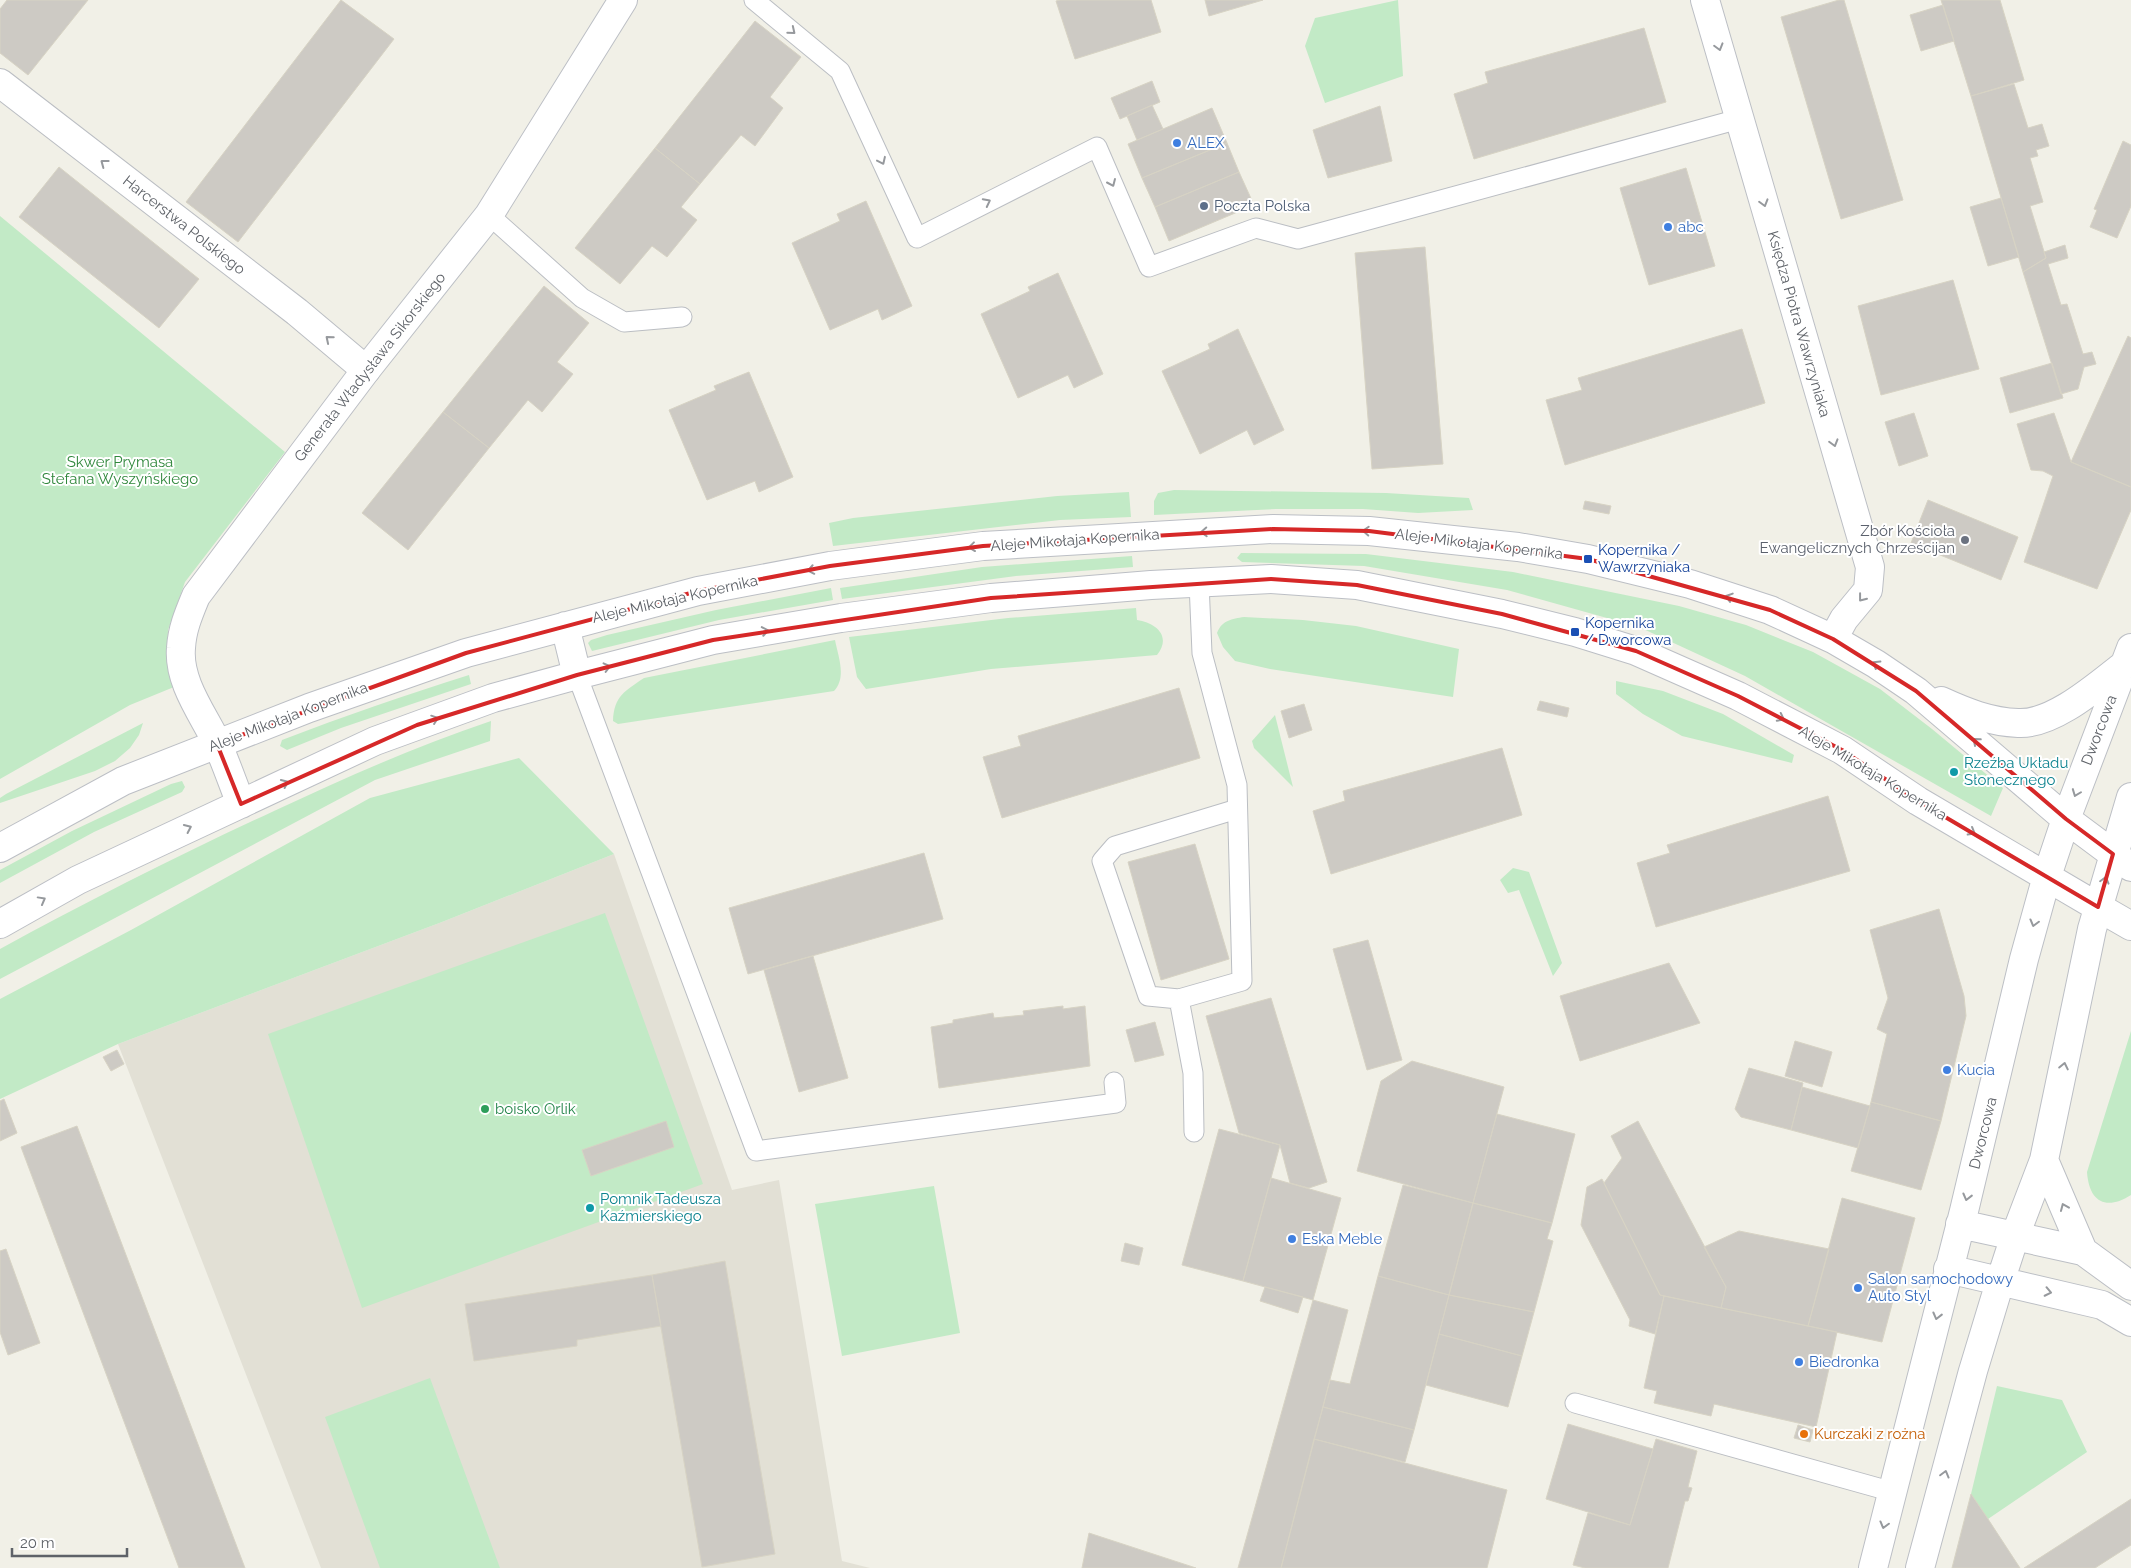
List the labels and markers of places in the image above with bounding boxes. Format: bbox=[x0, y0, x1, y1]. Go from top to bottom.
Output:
place label: ALEX bbox=[1187, 134, 1225, 152]
marker: ALEX bbox=[1171, 137, 1183, 149]
place label: Poczta Polska bbox=[1214, 197, 1310, 215]
marker: Poczta Polska bbox=[1198, 200, 1210, 212]
place label: abc bbox=[1678, 218, 1704, 236]
marker: abc bbox=[1662, 221, 1674, 233]
place label: Zbór Kościoła Ewangelicznych Chrześcijan bbox=[1760, 522, 1955, 557]
marker: Zbór Kościoła Ewangelicznych Chrześcijan bbox=[1959, 534, 1971, 546]
place label: Kopernika / Wawrzyniaka bbox=[1598, 541, 1690, 576]
marker: Kopernika / Wawrzyniaka bbox=[1582, 553, 1594, 565]
place label: Kopernika / Dworcowa bbox=[1585, 614, 1671, 649]
marker: Kopernika / Dworcowa bbox=[1569, 626, 1581, 638]
place label: Rzeźba Układu Słonecznego bbox=[1964, 754, 2068, 789]
marker: Rzeźba Układu Słonecznego bbox=[1948, 766, 1960, 778]
place label: Kucia bbox=[1957, 1061, 1995, 1079]
marker: Kucia bbox=[1941, 1064, 1953, 1076]
place label: boisko Orlik bbox=[495, 1100, 576, 1118]
marker: boisko Orlik bbox=[479, 1103, 491, 1115]
place label: Pomnik Tadeusza Kaźmierskiego bbox=[600, 1190, 721, 1225]
marker: Pomnik Tadeusza Kaźmierskiego bbox=[584, 1202, 596, 1214]
place label: Eska Meble bbox=[1302, 1230, 1382, 1248]
marker: Eska Meble bbox=[1286, 1233, 1298, 1245]
place label: Salon samochodowy Auto Styl bbox=[1868, 1270, 2013, 1305]
marker: Salon samochodowy Auto Styl bbox=[1852, 1282, 1864, 1294]
place label: Biedronka bbox=[1809, 1353, 1879, 1371]
marker: Biedronka bbox=[1793, 1356, 1805, 1368]
place label: Kurczaki z rożna bbox=[1814, 1425, 1925, 1443]
marker: Kurczaki z rożna bbox=[1798, 1428, 1810, 1440]

